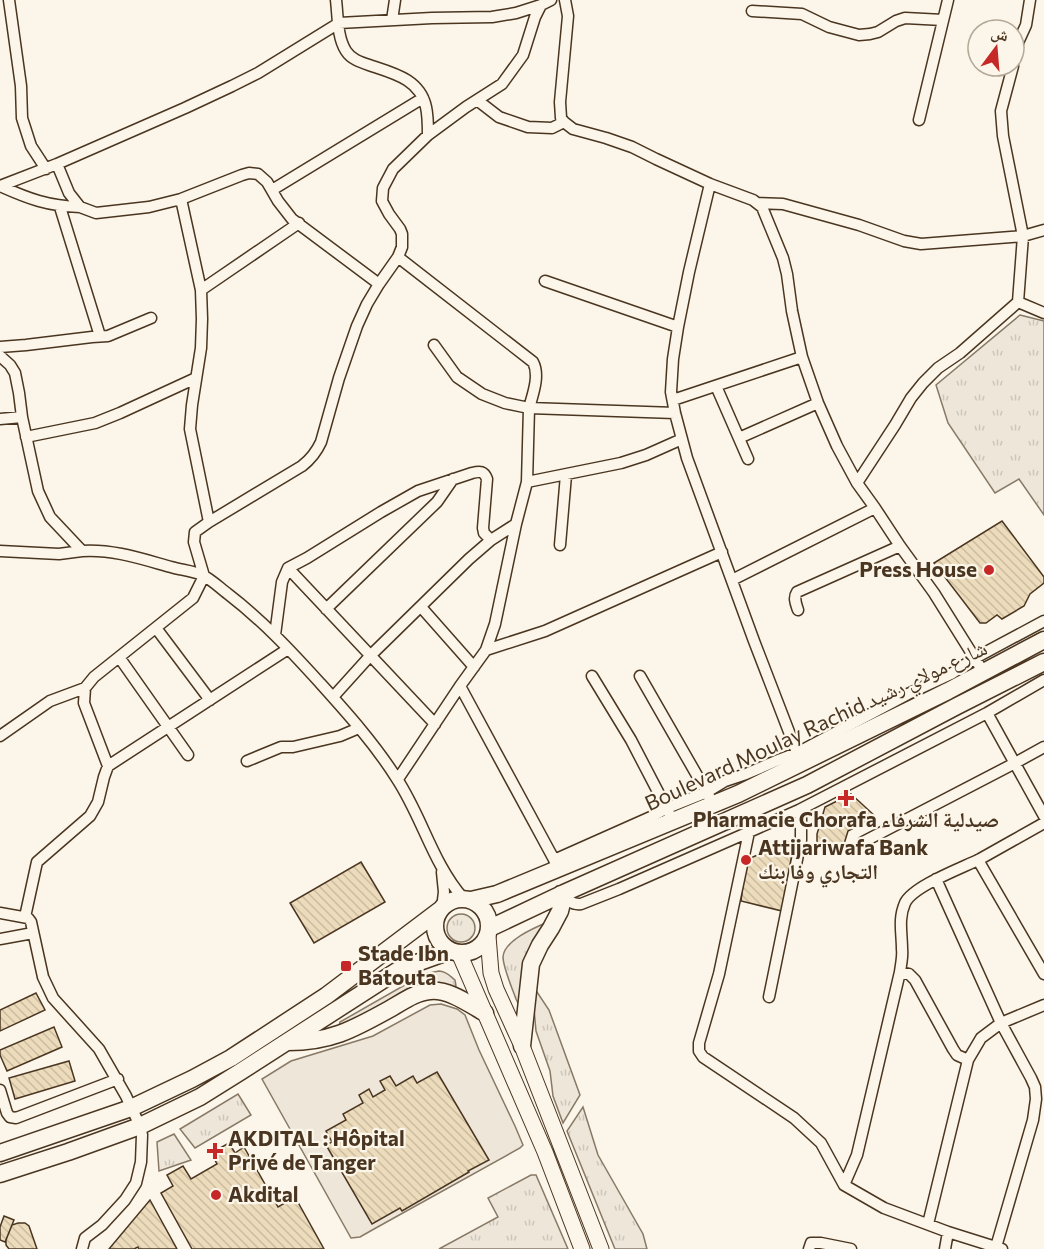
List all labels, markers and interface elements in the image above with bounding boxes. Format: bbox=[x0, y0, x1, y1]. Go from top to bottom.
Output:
north arrow bbox=[966, 18, 1026, 78]
text: ش bbox=[989, 22, 1011, 46]
place label: Press House bbox=[859, 556, 977, 581]
marker: Press House bbox=[982, 563, 996, 577]
street label: Boulevard Moulay Rachid شارع مولاي رشيد bbox=[640, 634, 993, 820]
marker: Pharmacie Chorafa صيدلية الشرفاء bbox=[839, 791, 853, 805]
place label: Pharmacie Chorafa صيدلية الشرفاء bbox=[693, 806, 999, 832]
place label: Attijariwafa Bank التجاري وفا بنك bbox=[758, 834, 928, 888]
marker: Attijariwafa Bank التجاري وفا بنك bbox=[739, 853, 753, 867]
place label: Stade Ibn Batouta bbox=[358, 940, 449, 989]
marker: Stade Ibn Batouta bbox=[339, 959, 353, 973]
place label: AKDITAL : Hôpital Privé de Tanger bbox=[228, 1125, 405, 1174]
marker: AKDITAL : Hôpital Privé de Tanger bbox=[206, 1142, 224, 1160]
place label: Akdital bbox=[228, 1181, 299, 1206]
marker: Akdital bbox=[209, 1188, 223, 1202]

